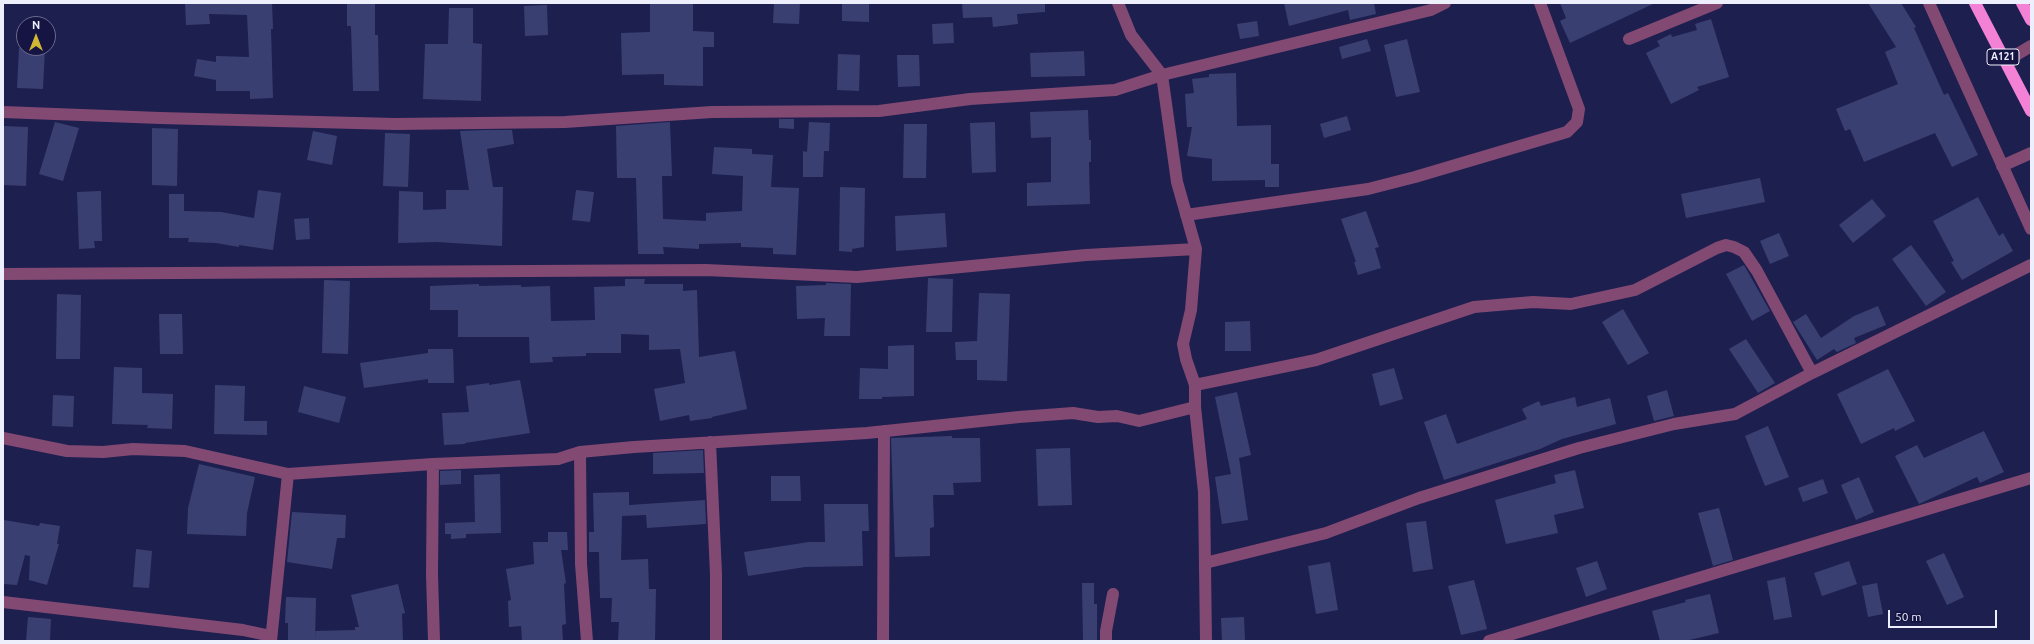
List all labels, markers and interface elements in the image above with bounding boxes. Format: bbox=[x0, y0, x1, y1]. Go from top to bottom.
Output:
north arrow bbox=[16, 16, 56, 56]
text: N bbox=[32, 19, 40, 31]
road number: A121 bbox=[1987, 49, 2019, 65]
scale bar bbox=[1890, 602, 1999, 628]
text: 50 m bbox=[1895, 610, 1922, 623]

